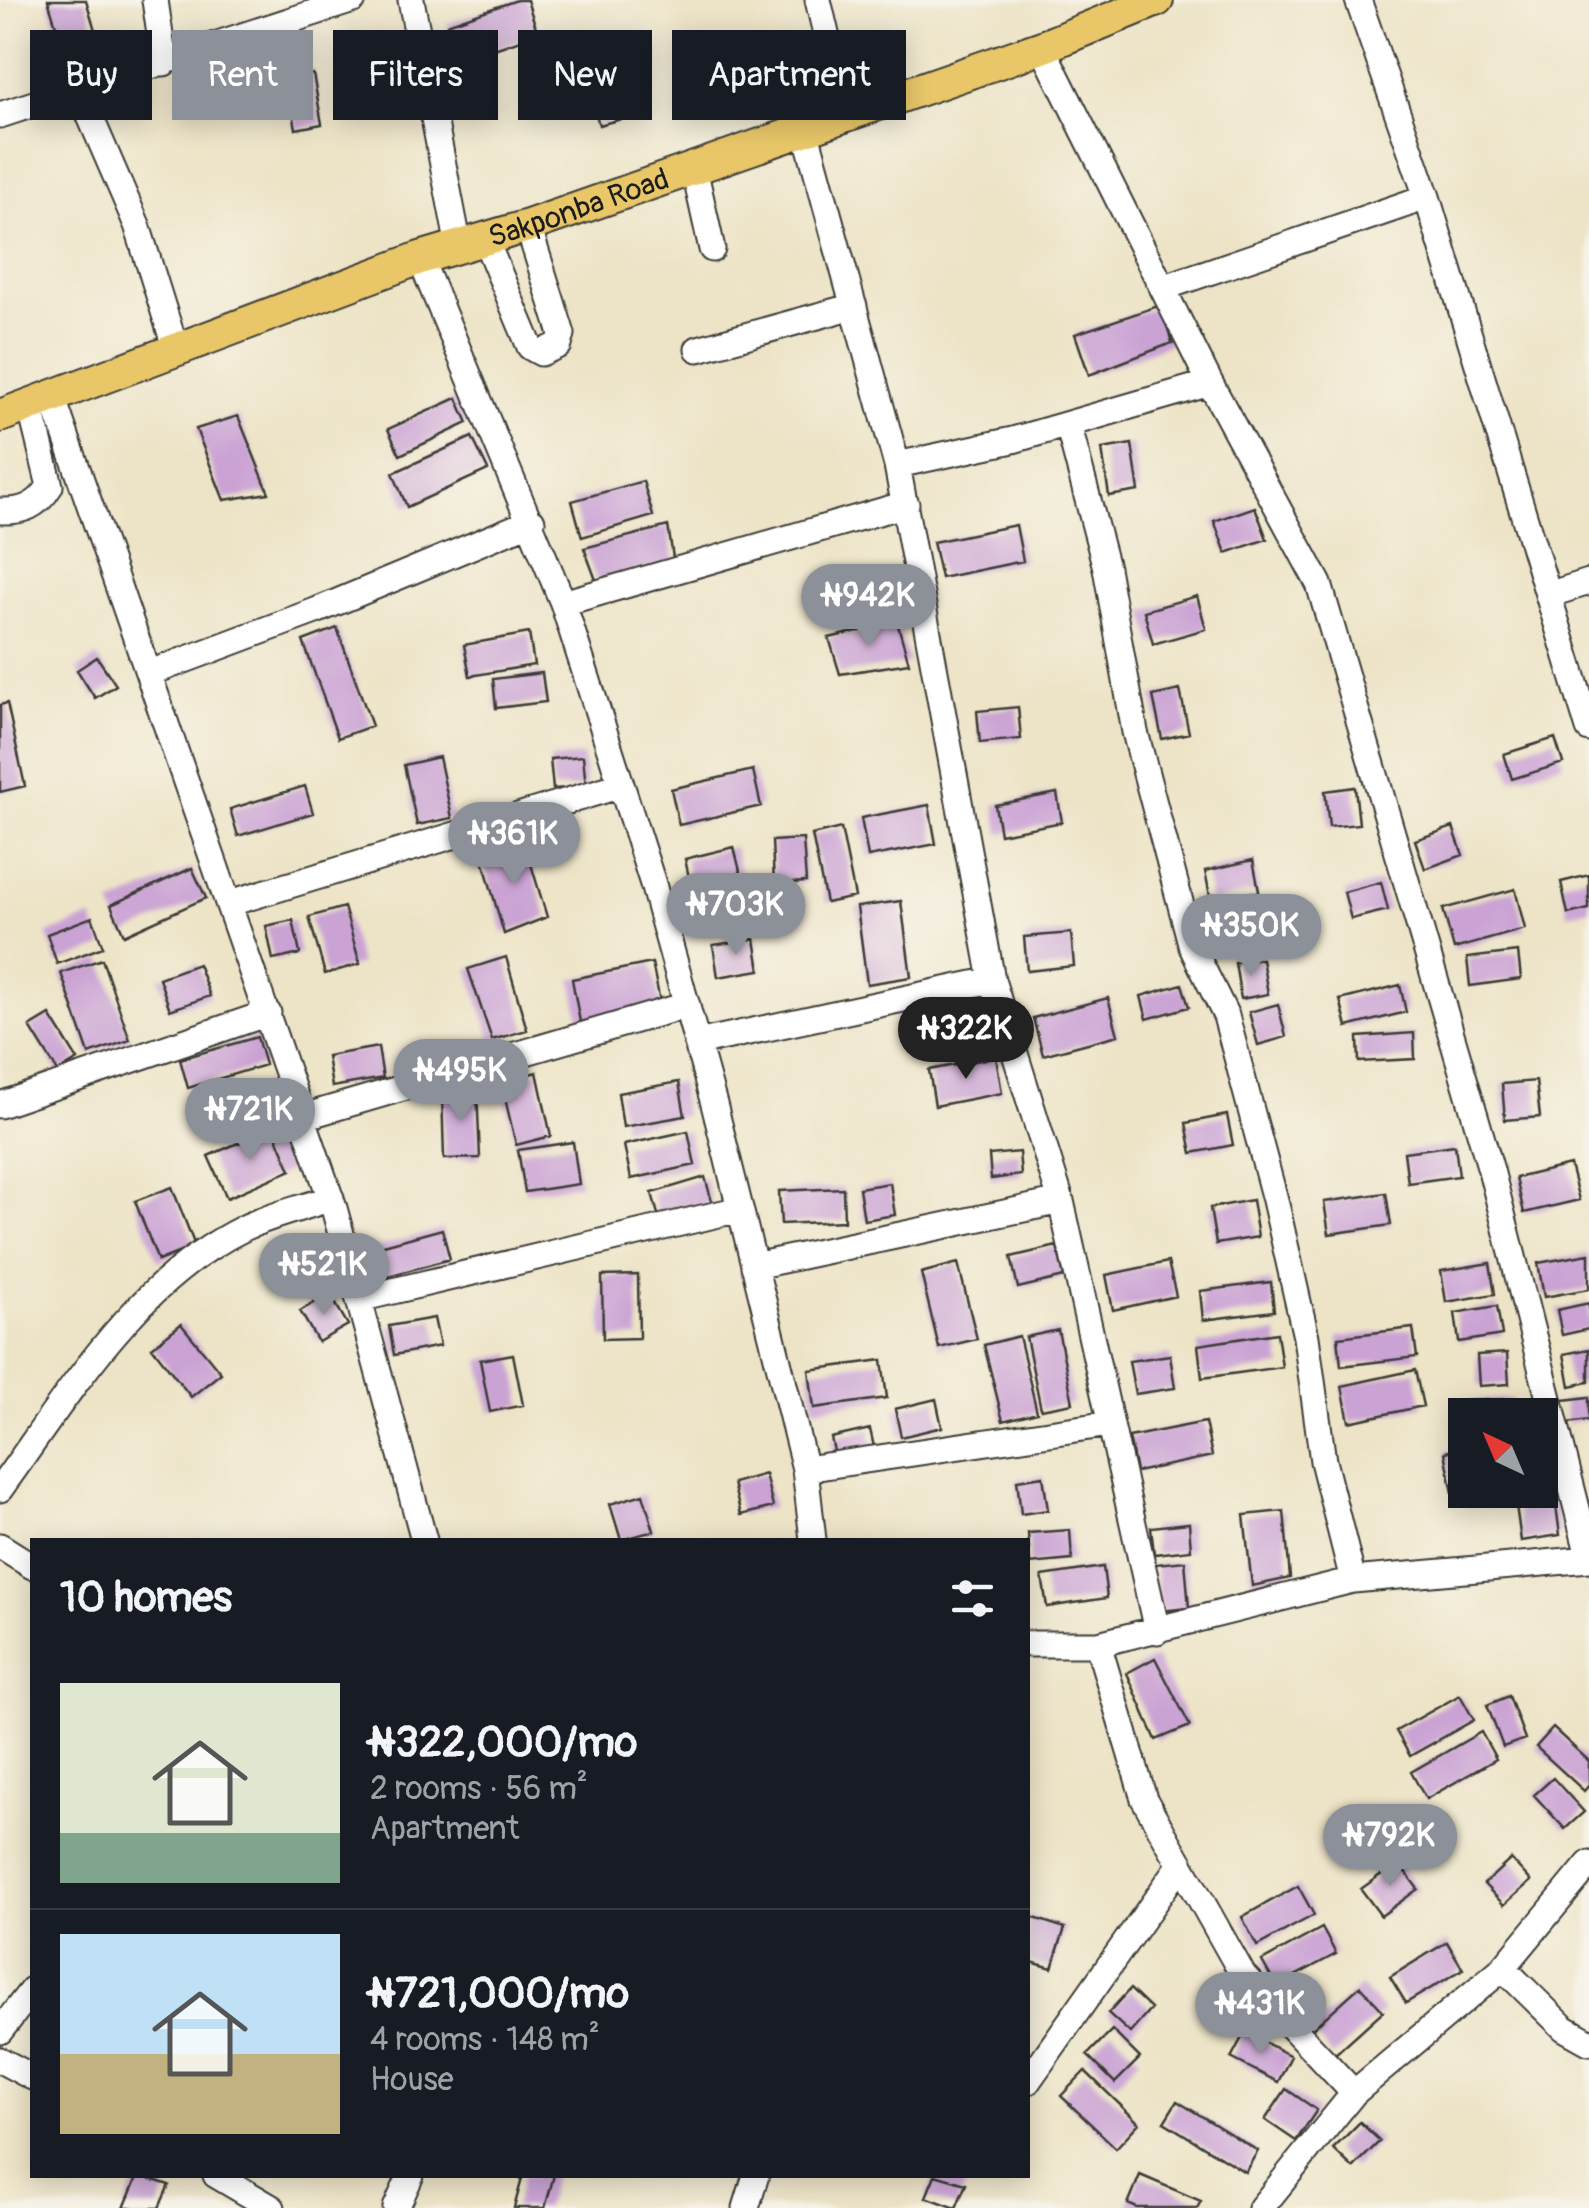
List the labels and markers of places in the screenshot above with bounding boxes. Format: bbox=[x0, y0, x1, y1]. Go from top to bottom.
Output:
pin: ₦942K bbox=[799, 564, 939, 649]
pin: ₦361K bbox=[444, 802, 584, 887]
pin: ₦703K bbox=[666, 873, 806, 958]
pin: ₦350K bbox=[1181, 894, 1321, 979]
pin: ₦322K bbox=[896, 997, 1036, 1082]
pin: ₦495K bbox=[391, 1039, 531, 1124]
pin: ₦721K bbox=[180, 1078, 320, 1163]
pin: ₦521K bbox=[254, 1233, 394, 1318]
pin: ₦792K bbox=[1320, 1804, 1460, 1889]
pin: ₦431K bbox=[1191, 1972, 1331, 2057]

